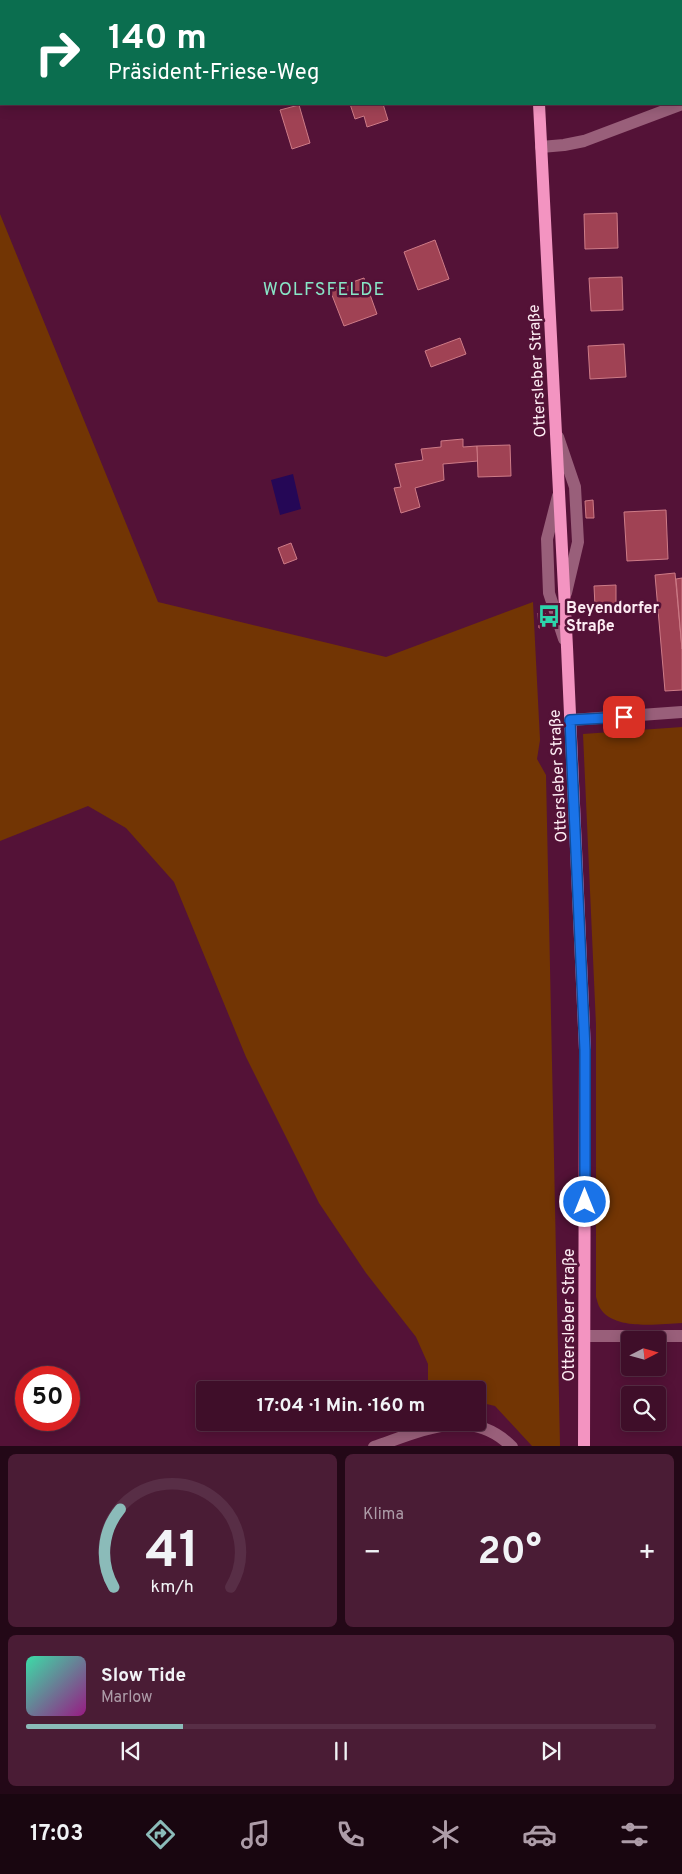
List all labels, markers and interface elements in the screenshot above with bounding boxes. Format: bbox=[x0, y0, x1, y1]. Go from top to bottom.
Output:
text: 140 m bbox=[108, 17, 207, 61]
icon: right bbox=[25, 20, 90, 85]
text: Präsident-Friese-Weg bbox=[108, 60, 319, 87]
district label: WOLFSFELDE bbox=[263, 279, 385, 302]
street label: Ottersleber Straße bbox=[525, 304, 551, 438]
place label: Beyendorfer Straße bbox=[566, 599, 660, 637]
bus stop icon: Beyendorfer Straße bbox=[536, 603, 562, 629]
pin bbox=[603, 696, 645, 738]
icon: arrive bbox=[610, 703, 638, 731]
street label: Ottersleber Straße bbox=[546, 709, 572, 843]
position arrow bbox=[558, 1175, 610, 1227]
street label: Ottersleber Straße bbox=[560, 1248, 580, 1382]
north arrow bbox=[621, 1331, 666, 1376]
map controls bbox=[621, 1331, 666, 1431]
speed limit sign: 50 bbox=[15, 1366, 80, 1431]
button: search bbox=[621, 1386, 666, 1431]
text: 17:04 · 1 Min. · 160 m bbox=[257, 1394, 425, 1418]
text: Klima bbox=[363, 1505, 404, 1525]
text: 41 bbox=[145, 1520, 200, 1586]
text: 20° bbox=[477, 1529, 542, 1578]
text: − bbox=[363, 1536, 381, 1572]
text: + bbox=[638, 1536, 656, 1572]
text: km/h bbox=[151, 1576, 194, 1599]
text: Slow Tide bbox=[101, 1664, 186, 1688]
text: Marlow bbox=[101, 1688, 153, 1708]
icon: previous bbox=[117, 1737, 145, 1765]
icon: pause bbox=[327, 1737, 355, 1765]
icon: next bbox=[537, 1737, 565, 1765]
icon: directions bbox=[143, 1817, 178, 1852]
icon: music bbox=[238, 1817, 273, 1852]
icon: phone bbox=[333, 1817, 368, 1852]
icon: climate bbox=[428, 1817, 463, 1852]
icon: car bbox=[522, 1817, 557, 1852]
icon: filters bbox=[617, 1817, 652, 1852]
text: 17:03 bbox=[30, 1821, 83, 1848]

